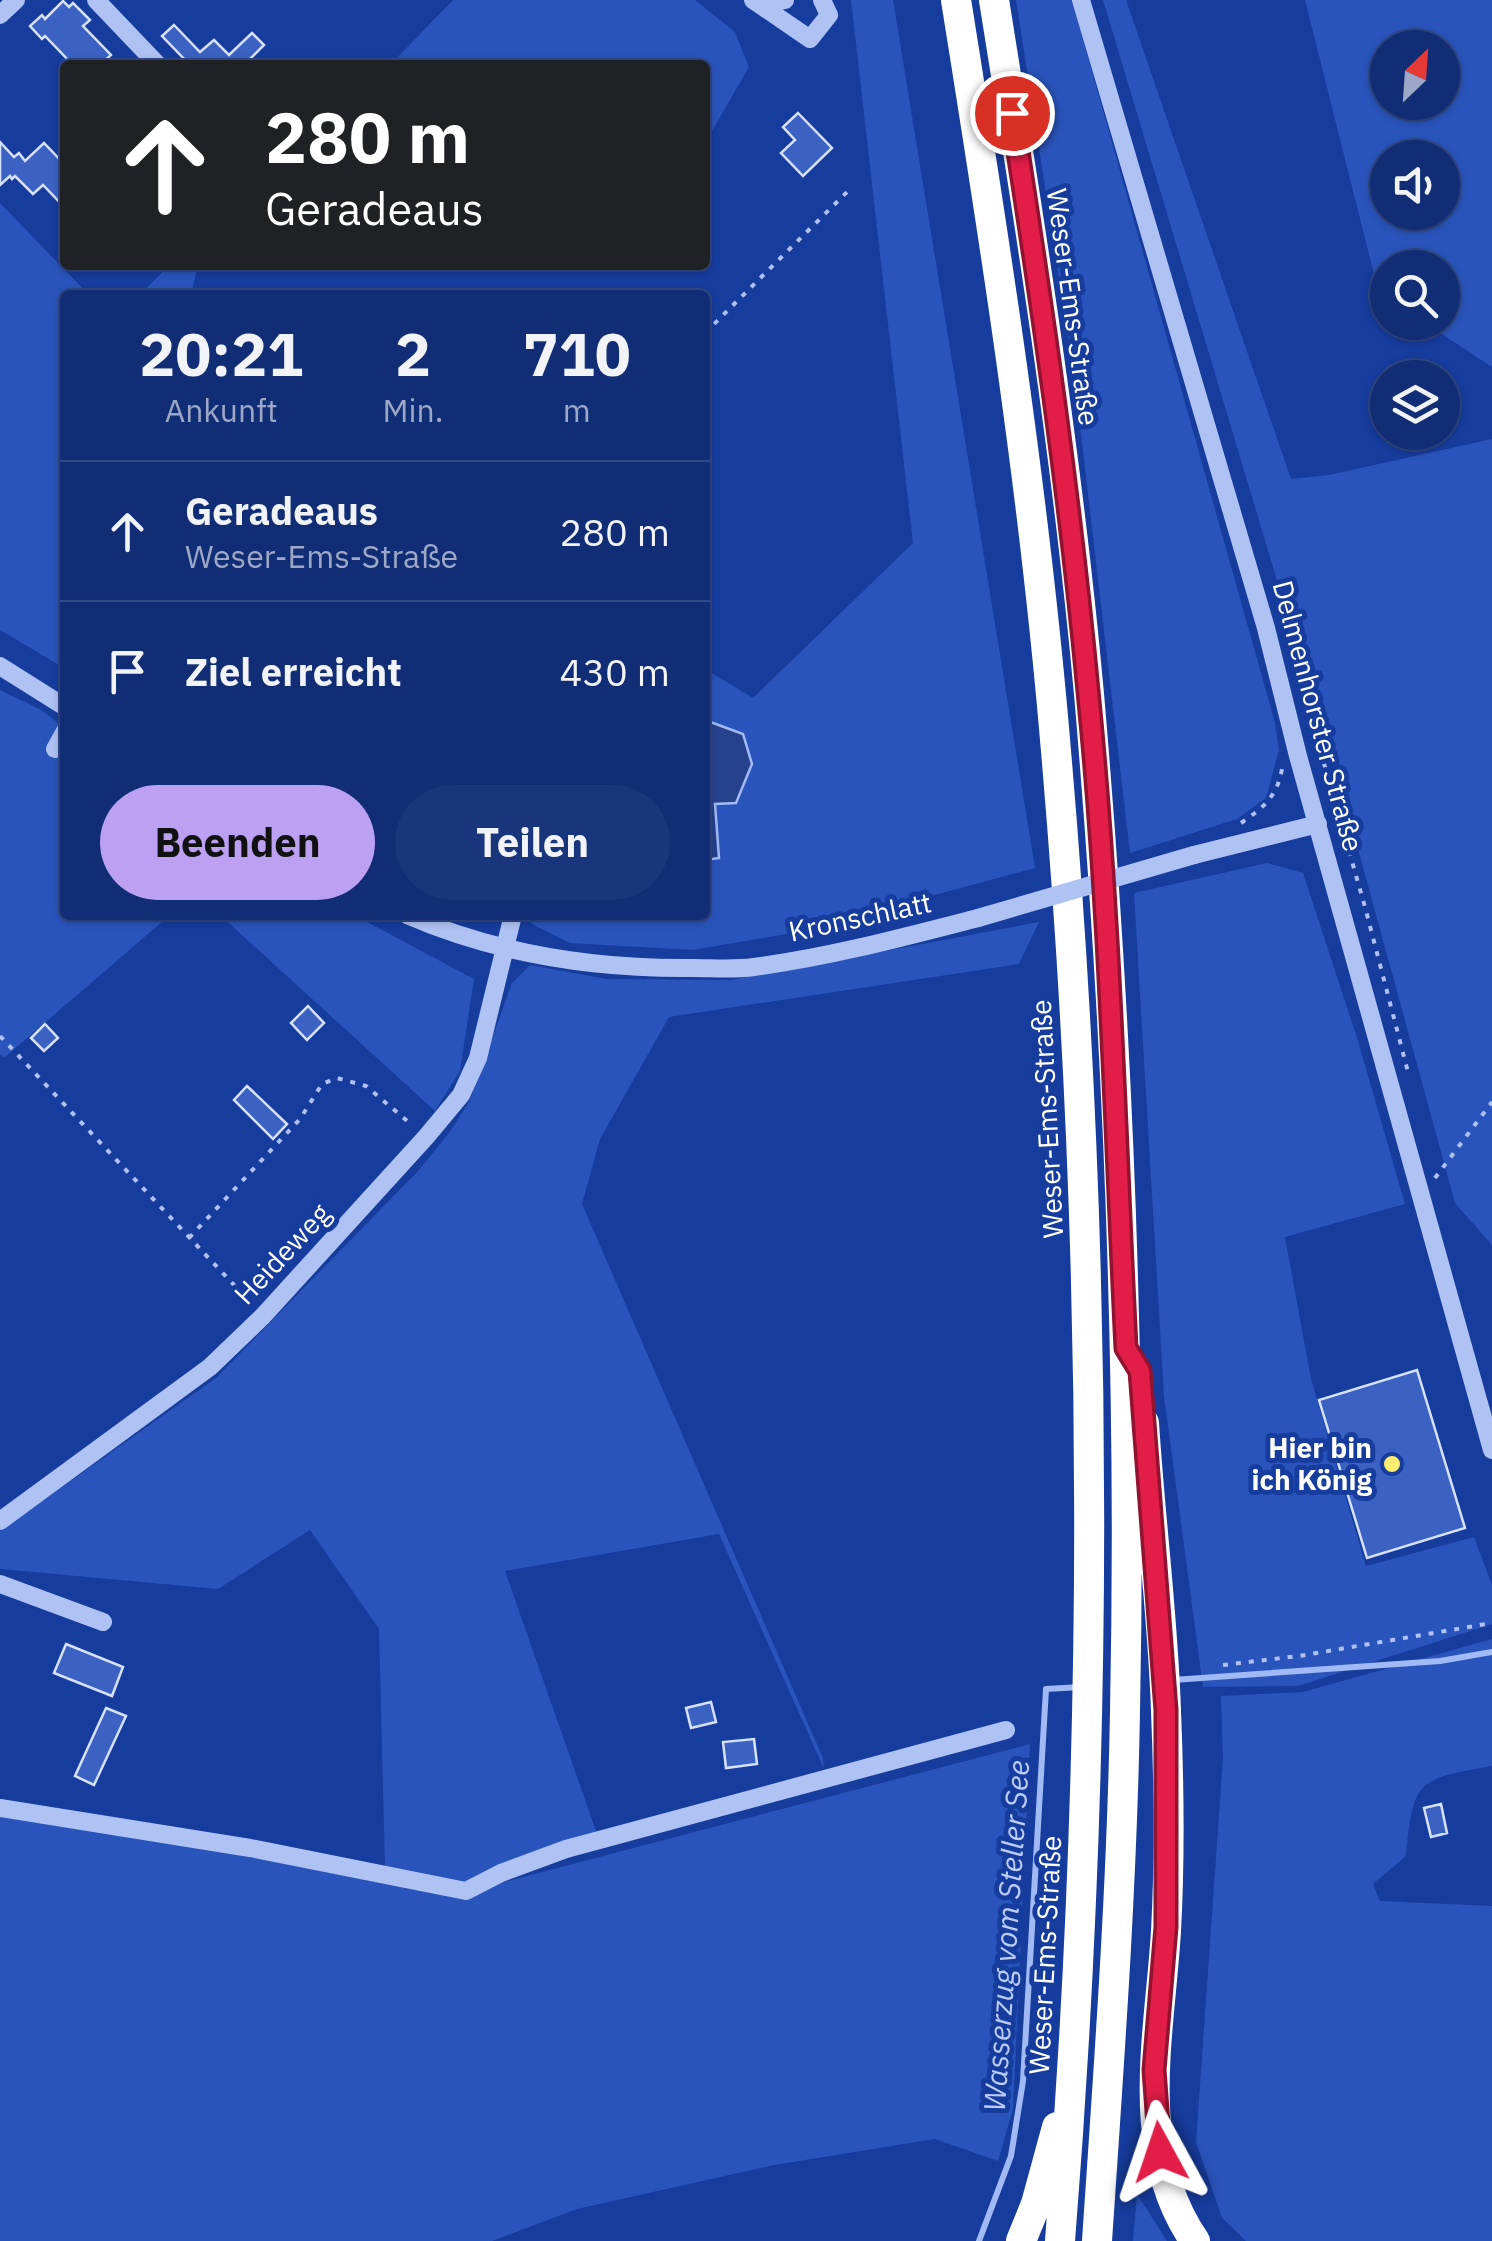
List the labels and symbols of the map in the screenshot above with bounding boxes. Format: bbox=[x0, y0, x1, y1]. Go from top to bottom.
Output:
north arrow bbox=[1370, 30, 1460, 120]
pin bbox=[970, 71, 1055, 156]
street label: Weser-Ems-Straße bbox=[1039, 186, 1108, 428]
street label: Delmenhorster Straße bbox=[1264, 576, 1372, 856]
street label: Kronschlatt bbox=[785, 883, 935, 950]
street label: Weser-Ems-Straße bbox=[1022, 999, 1071, 1239]
street label: Heideweg bbox=[225, 1195, 338, 1312]
place label: Hier bin ich König bbox=[1251, 1429, 1373, 1498]
marker: Hier bin ich König bbox=[1381, 1453, 1403, 1475]
water label: Wasserzug vom Steller See bbox=[974, 1759, 1037, 2113]
street label: Weser-Ems-Straße bbox=[1020, 1835, 1069, 2075]
position arrow bbox=[1108, 2100, 1212, 2204]

